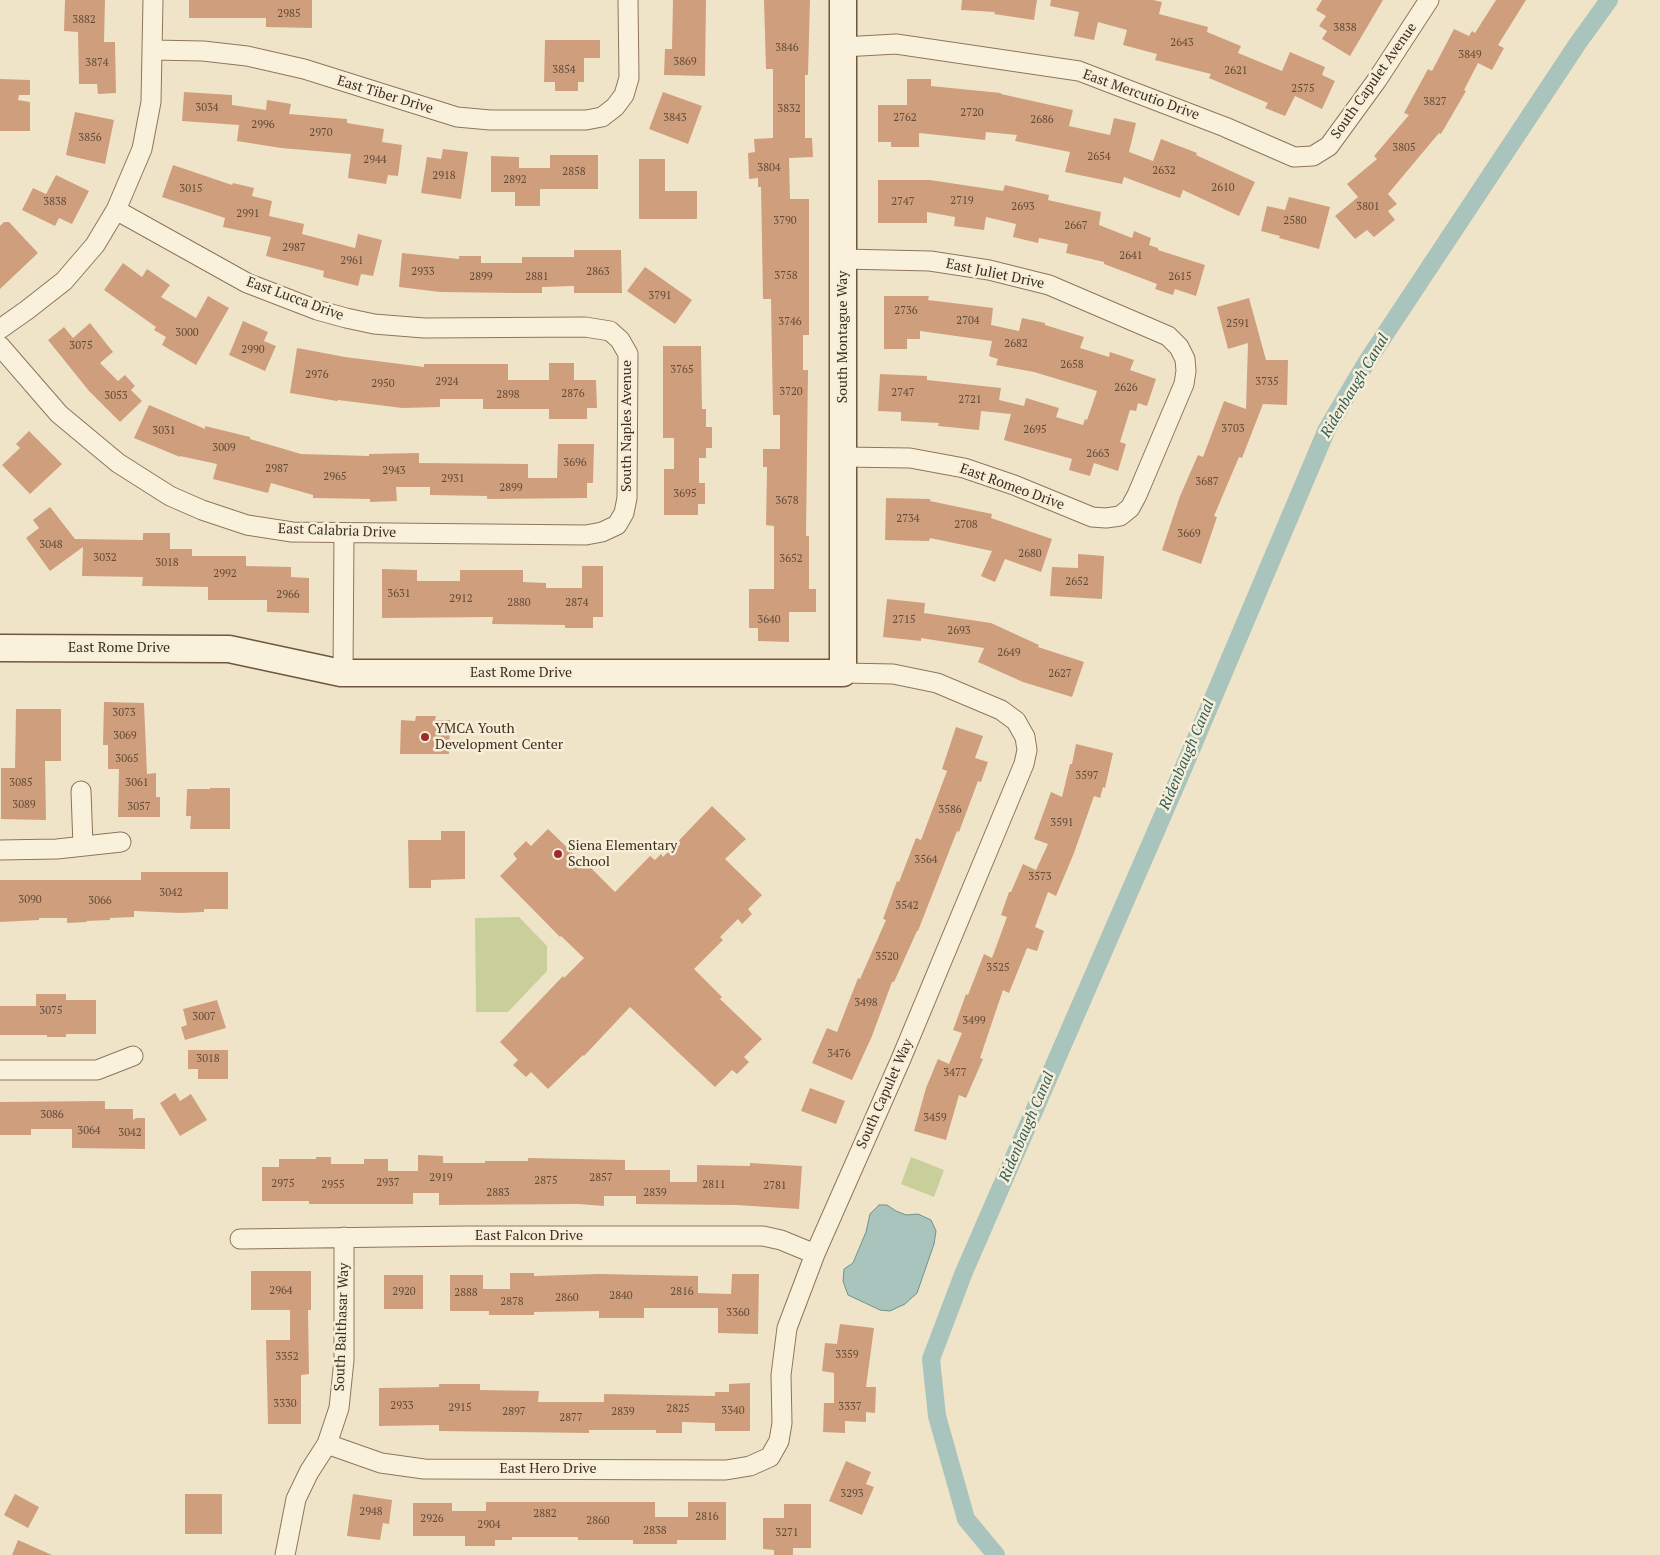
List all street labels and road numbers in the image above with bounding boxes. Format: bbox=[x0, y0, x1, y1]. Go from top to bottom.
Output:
street label: South Capulet Avenue bbox=[1328, 20, 1420, 142]
street label: East Mercutio Drive bbox=[1080, 66, 1202, 124]
street label: East Tiber Drive bbox=[335, 72, 435, 118]
street label: East Juliet Drive bbox=[944, 255, 1046, 293]
street label: South Montague Way bbox=[835, 271, 851, 403]
street label: East Lucca Drive bbox=[244, 274, 346, 324]
street label: South Naples Avenue bbox=[619, 360, 635, 492]
street label: East Romeo Drive bbox=[957, 460, 1067, 514]
street label: East Calabria Drive bbox=[278, 521, 396, 541]
street label: East Rome Drive bbox=[68, 640, 170, 656]
street label: East Rome Drive bbox=[470, 665, 572, 681]
street label: South Capulet Way bbox=[853, 1037, 917, 1151]
street label: East Falcon Drive bbox=[475, 1228, 583, 1244]
street label: South Balthasar Way bbox=[331, 1262, 353, 1392]
street label: East Hero Drive bbox=[499, 1461, 597, 1477]

